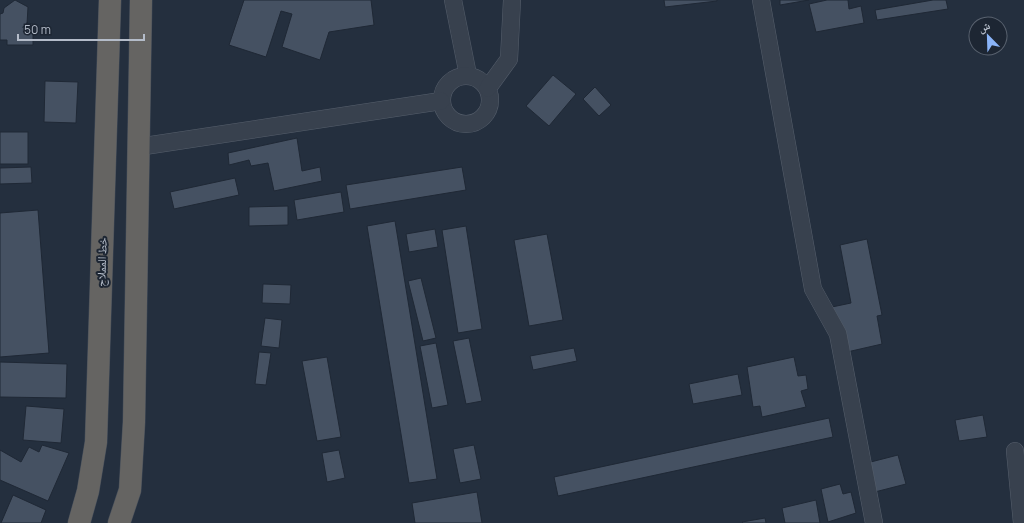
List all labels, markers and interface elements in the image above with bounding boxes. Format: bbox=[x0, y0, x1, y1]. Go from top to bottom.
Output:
scale bar bbox=[18, 16, 144, 42]
north arrow bbox=[968, 16, 1008, 56]
text: ش bbox=[976, 17, 993, 36]
text: 50 m bbox=[24, 21, 51, 38]
street label: خط المملاح bbox=[92, 237, 111, 287]

